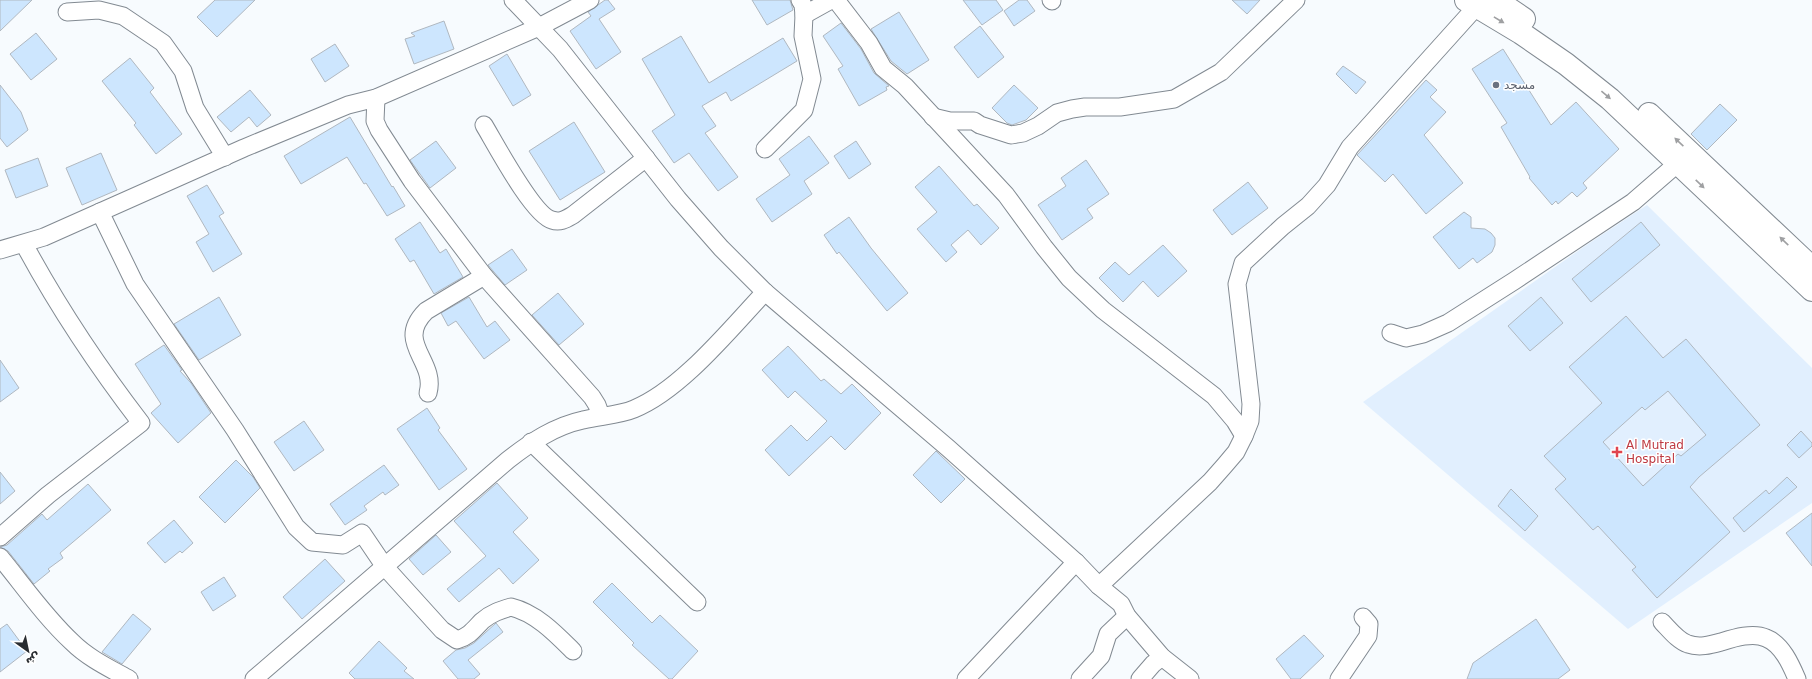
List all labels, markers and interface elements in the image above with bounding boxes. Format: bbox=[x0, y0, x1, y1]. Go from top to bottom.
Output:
one-way arrow bbox=[1493, 17, 1505, 24]
place label: مسجد bbox=[1504, 78, 1535, 92]
marker: مسجد bbox=[1491, 80, 1501, 90]
one-way arrow bbox=[1600, 91, 1611, 100]
one-way arrow bbox=[1674, 137, 1684, 147]
one-way arrow bbox=[1695, 179, 1705, 189]
one-way arrow bbox=[1779, 236, 1789, 246]
place label: Al Mutrad Hospital bbox=[1626, 438, 1684, 466]
marker: Al Mutrad Hospital bbox=[1611, 446, 1623, 458]
north arrow bbox=[8, 631, 48, 671]
text: ش bbox=[23, 649, 43, 669]

